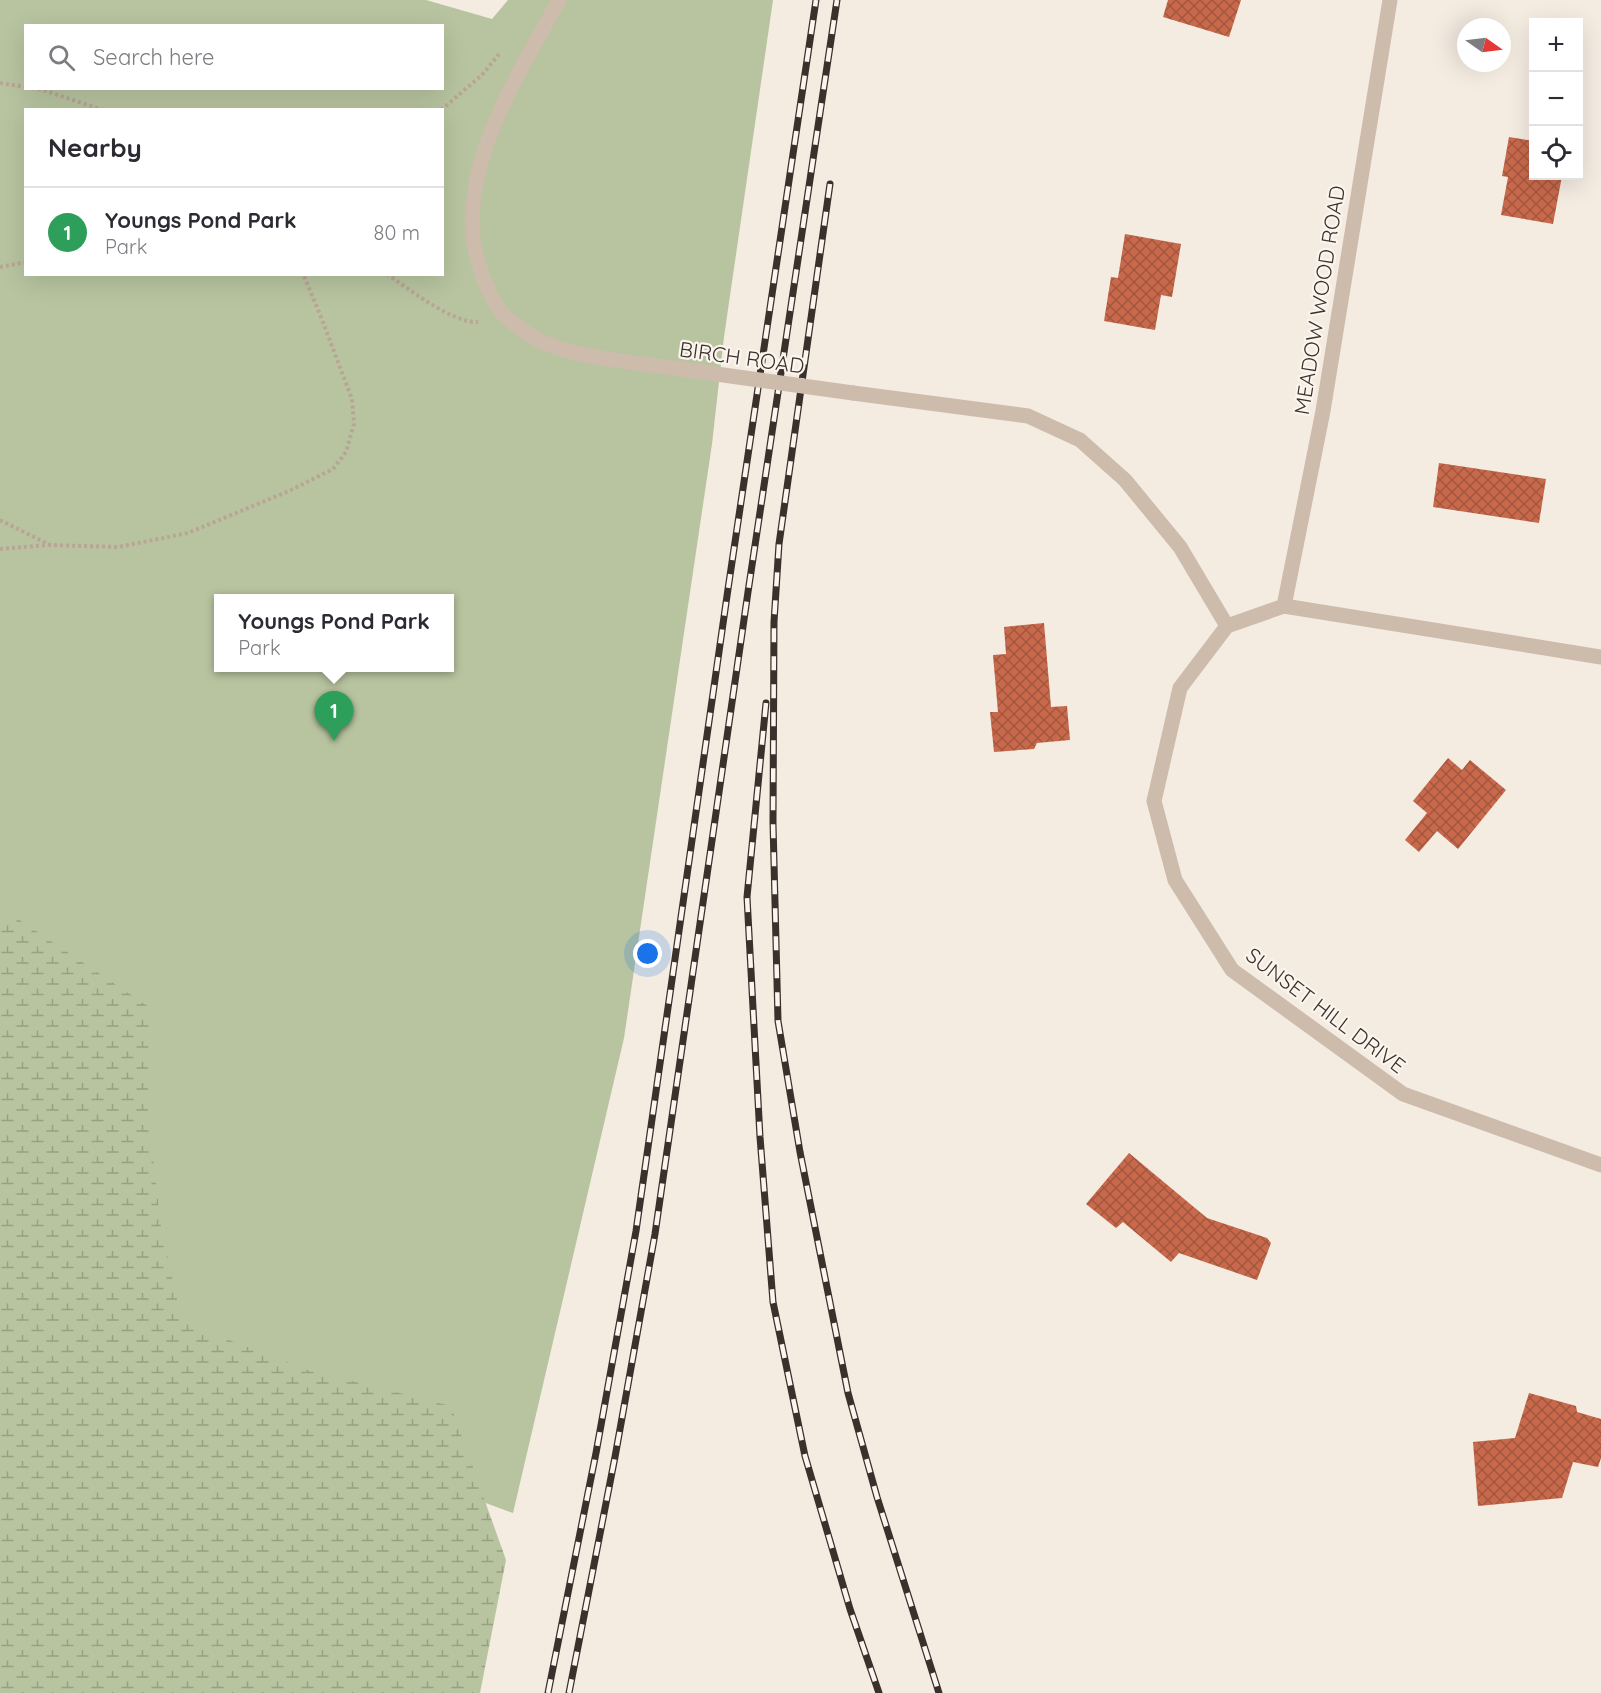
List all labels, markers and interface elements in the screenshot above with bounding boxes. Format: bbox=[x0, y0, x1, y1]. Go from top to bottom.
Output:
north arrow bbox=[1457, 18, 1511, 72]
map controls bbox=[1529, 18, 1583, 180]
button: + bbox=[1529, 18, 1583, 72]
search box bbox=[24, 24, 444, 90]
icon: search bbox=[45, 41, 78, 74]
text: Search here bbox=[93, 43, 214, 71]
button: − bbox=[1529, 72, 1583, 126]
button: locate bbox=[1529, 126, 1583, 180]
text: Nearby bbox=[48, 131, 142, 164]
street label: MEADOW WOOD ROAD bbox=[1288, 184, 1350, 416]
text: Youngs Pond Park bbox=[105, 206, 296, 234]
text: 1 bbox=[64, 220, 71, 245]
text: 80 m bbox=[374, 220, 420, 245]
text: Park bbox=[105, 234, 147, 259]
street label: BIRCH ROAD bbox=[678, 335, 806, 379]
popup bbox=[214, 594, 454, 672]
text: Youngs Pond Park bbox=[238, 607, 430, 635]
text: Park bbox=[238, 635, 281, 660]
pin: 1 bbox=[314, 692, 354, 741]
your location bbox=[633, 939, 662, 968]
street label: SUNSET HILL DRIVE bbox=[1241, 942, 1411, 1078]

